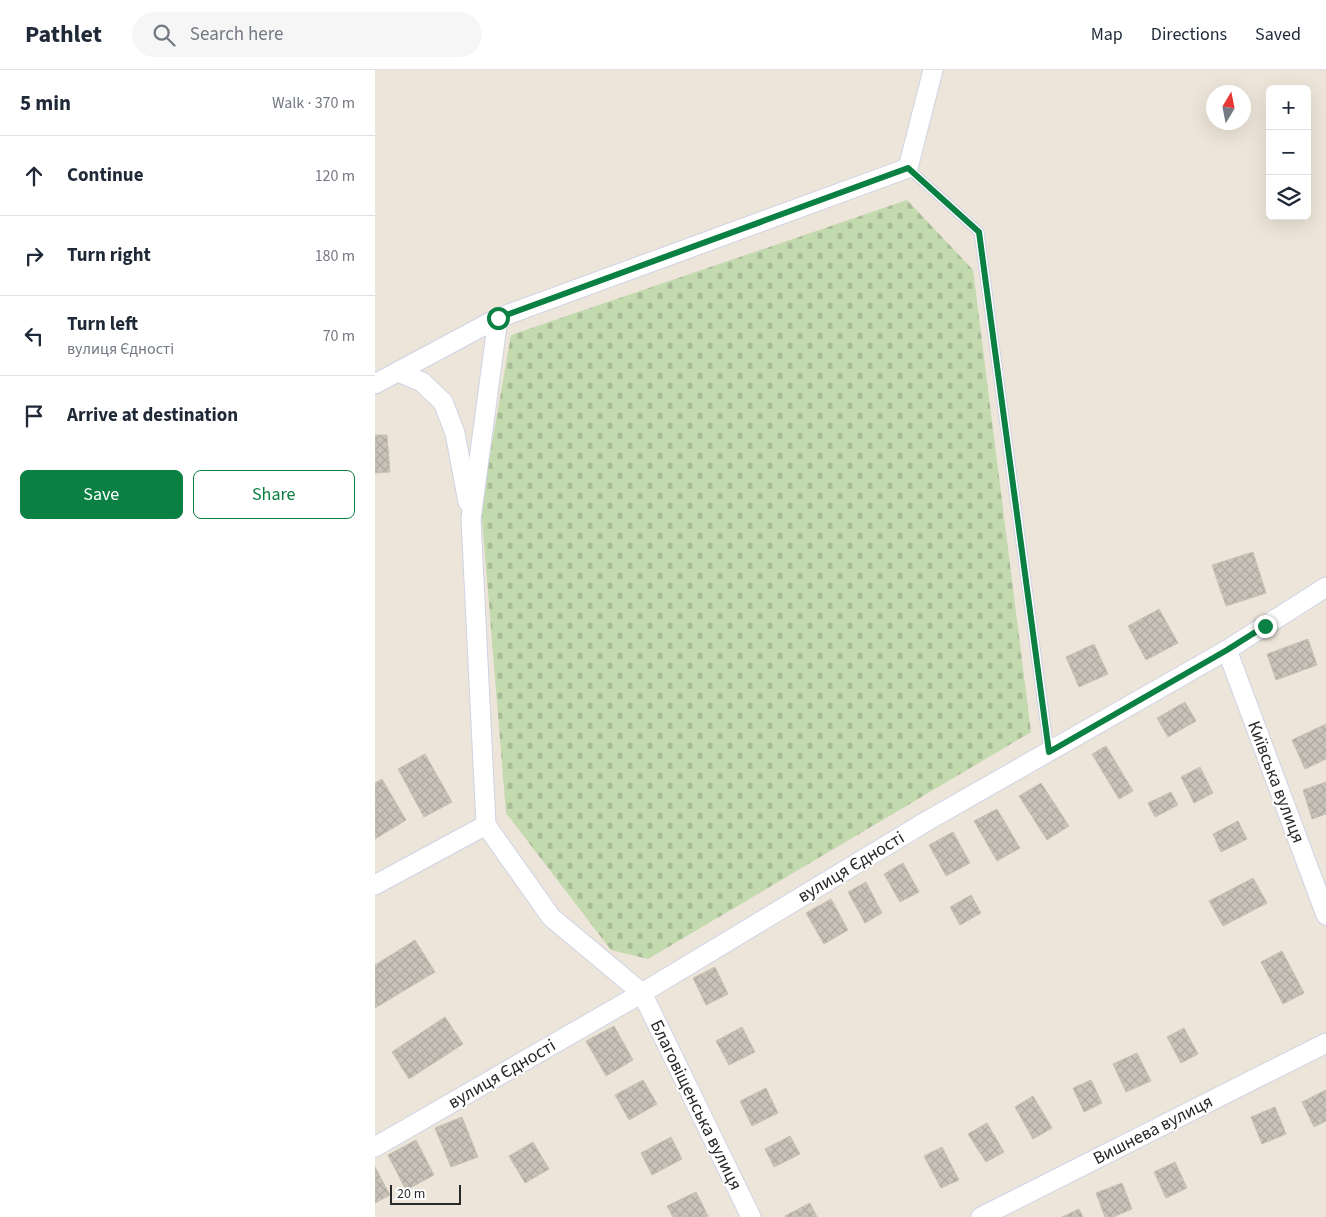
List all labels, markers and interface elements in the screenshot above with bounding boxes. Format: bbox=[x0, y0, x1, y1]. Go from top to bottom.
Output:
search box bbox=[132, 12, 482, 57]
text: Pathlet bbox=[25, 17, 102, 52]
icon: search bbox=[150, 21, 178, 49]
text: Search here bbox=[190, 21, 284, 48]
text: Map bbox=[1091, 22, 1123, 47]
text: Directions bbox=[1151, 22, 1227, 47]
text: Saved bbox=[1255, 22, 1301, 47]
north arrow bbox=[1206, 85, 1251, 130]
map controls bbox=[1266, 85, 1311, 220]
button: + bbox=[1266, 85, 1311, 130]
text: 5 min bbox=[20, 88, 71, 118]
text: Walk · 370 m bbox=[272, 92, 355, 114]
button: − bbox=[1266, 130, 1311, 175]
icon: ahead bbox=[20, 162, 48, 190]
text: Continue bbox=[67, 162, 144, 189]
text: 120 m bbox=[315, 165, 355, 187]
button: layers bbox=[1266, 175, 1311, 220]
icon: right bbox=[20, 242, 48, 270]
text: Turn right bbox=[67, 242, 151, 269]
text: 180 m bbox=[315, 245, 355, 267]
route start bbox=[487, 307, 510, 330]
text: Turn left bbox=[67, 311, 138, 338]
icon: left bbox=[20, 322, 48, 350]
text: 70 m bbox=[323, 325, 355, 347]
text: вулиця Єдності bbox=[67, 338, 174, 360]
icon: arrive bbox=[20, 402, 48, 430]
text: Arrive at destination bbox=[67, 402, 238, 429]
button: Save bbox=[20, 470, 183, 519]
button: Share bbox=[193, 470, 355, 519]
route end bbox=[1254, 615, 1277, 638]
street label: Київська вулиця bbox=[1241, 717, 1311, 847]
street label: вулиця Єдності bbox=[793, 825, 909, 909]
street label: Благовіщенська вулиця bbox=[644, 1016, 748, 1194]
street label: вулиця Єдності bbox=[444, 1033, 560, 1115]
street label: Вишнева вулиця bbox=[1089, 1089, 1217, 1171]
scale bar bbox=[390, 1182, 461, 1205]
text: 20 m bbox=[397, 1184, 425, 1204]

